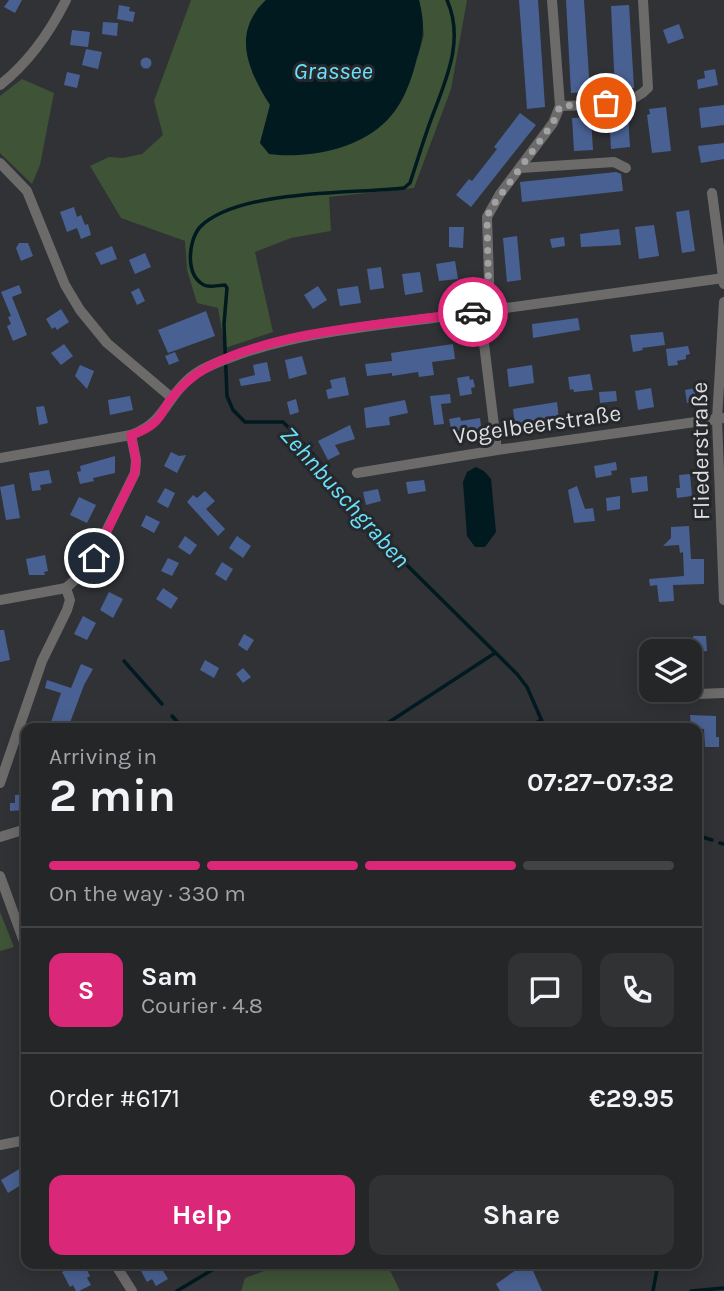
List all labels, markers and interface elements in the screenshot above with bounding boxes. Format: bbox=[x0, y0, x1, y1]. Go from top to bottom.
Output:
water label: Grassee bbox=[293, 57, 373, 85]
pin bbox=[576, 73, 636, 133]
icon: bag bbox=[587, 84, 625, 122]
courier bbox=[438, 277, 508, 347]
icon: car bbox=[454, 293, 492, 331]
street label: Fliederstraße bbox=[686, 381, 715, 520]
street label: Vogelbeerstraße bbox=[451, 399, 623, 450]
water label: Zehnbuschgraben bbox=[274, 421, 416, 573]
pin bbox=[64, 528, 124, 588]
icon: home bbox=[75, 539, 113, 577]
map controls bbox=[639, 639, 702, 702]
button: layers bbox=[639, 639, 702, 702]
text: Arriving in bbox=[49, 743, 157, 770]
text: 07:27–07:32 bbox=[527, 767, 674, 798]
text: 2 min bbox=[49, 769, 176, 823]
text: On the way · 330 m bbox=[49, 880, 246, 907]
button: chat bbox=[508, 953, 582, 1027]
button: phone bbox=[600, 953, 674, 1027]
text: Sam bbox=[141, 961, 197, 992]
text: S bbox=[78, 975, 94, 1006]
text: Courier · 4.8 bbox=[141, 992, 263, 1019]
text: Order #6171 bbox=[49, 1083, 180, 1114]
text: €29.95 bbox=[589, 1083, 674, 1114]
button: Help bbox=[49, 1175, 355, 1255]
button: Share bbox=[369, 1175, 674, 1255]

